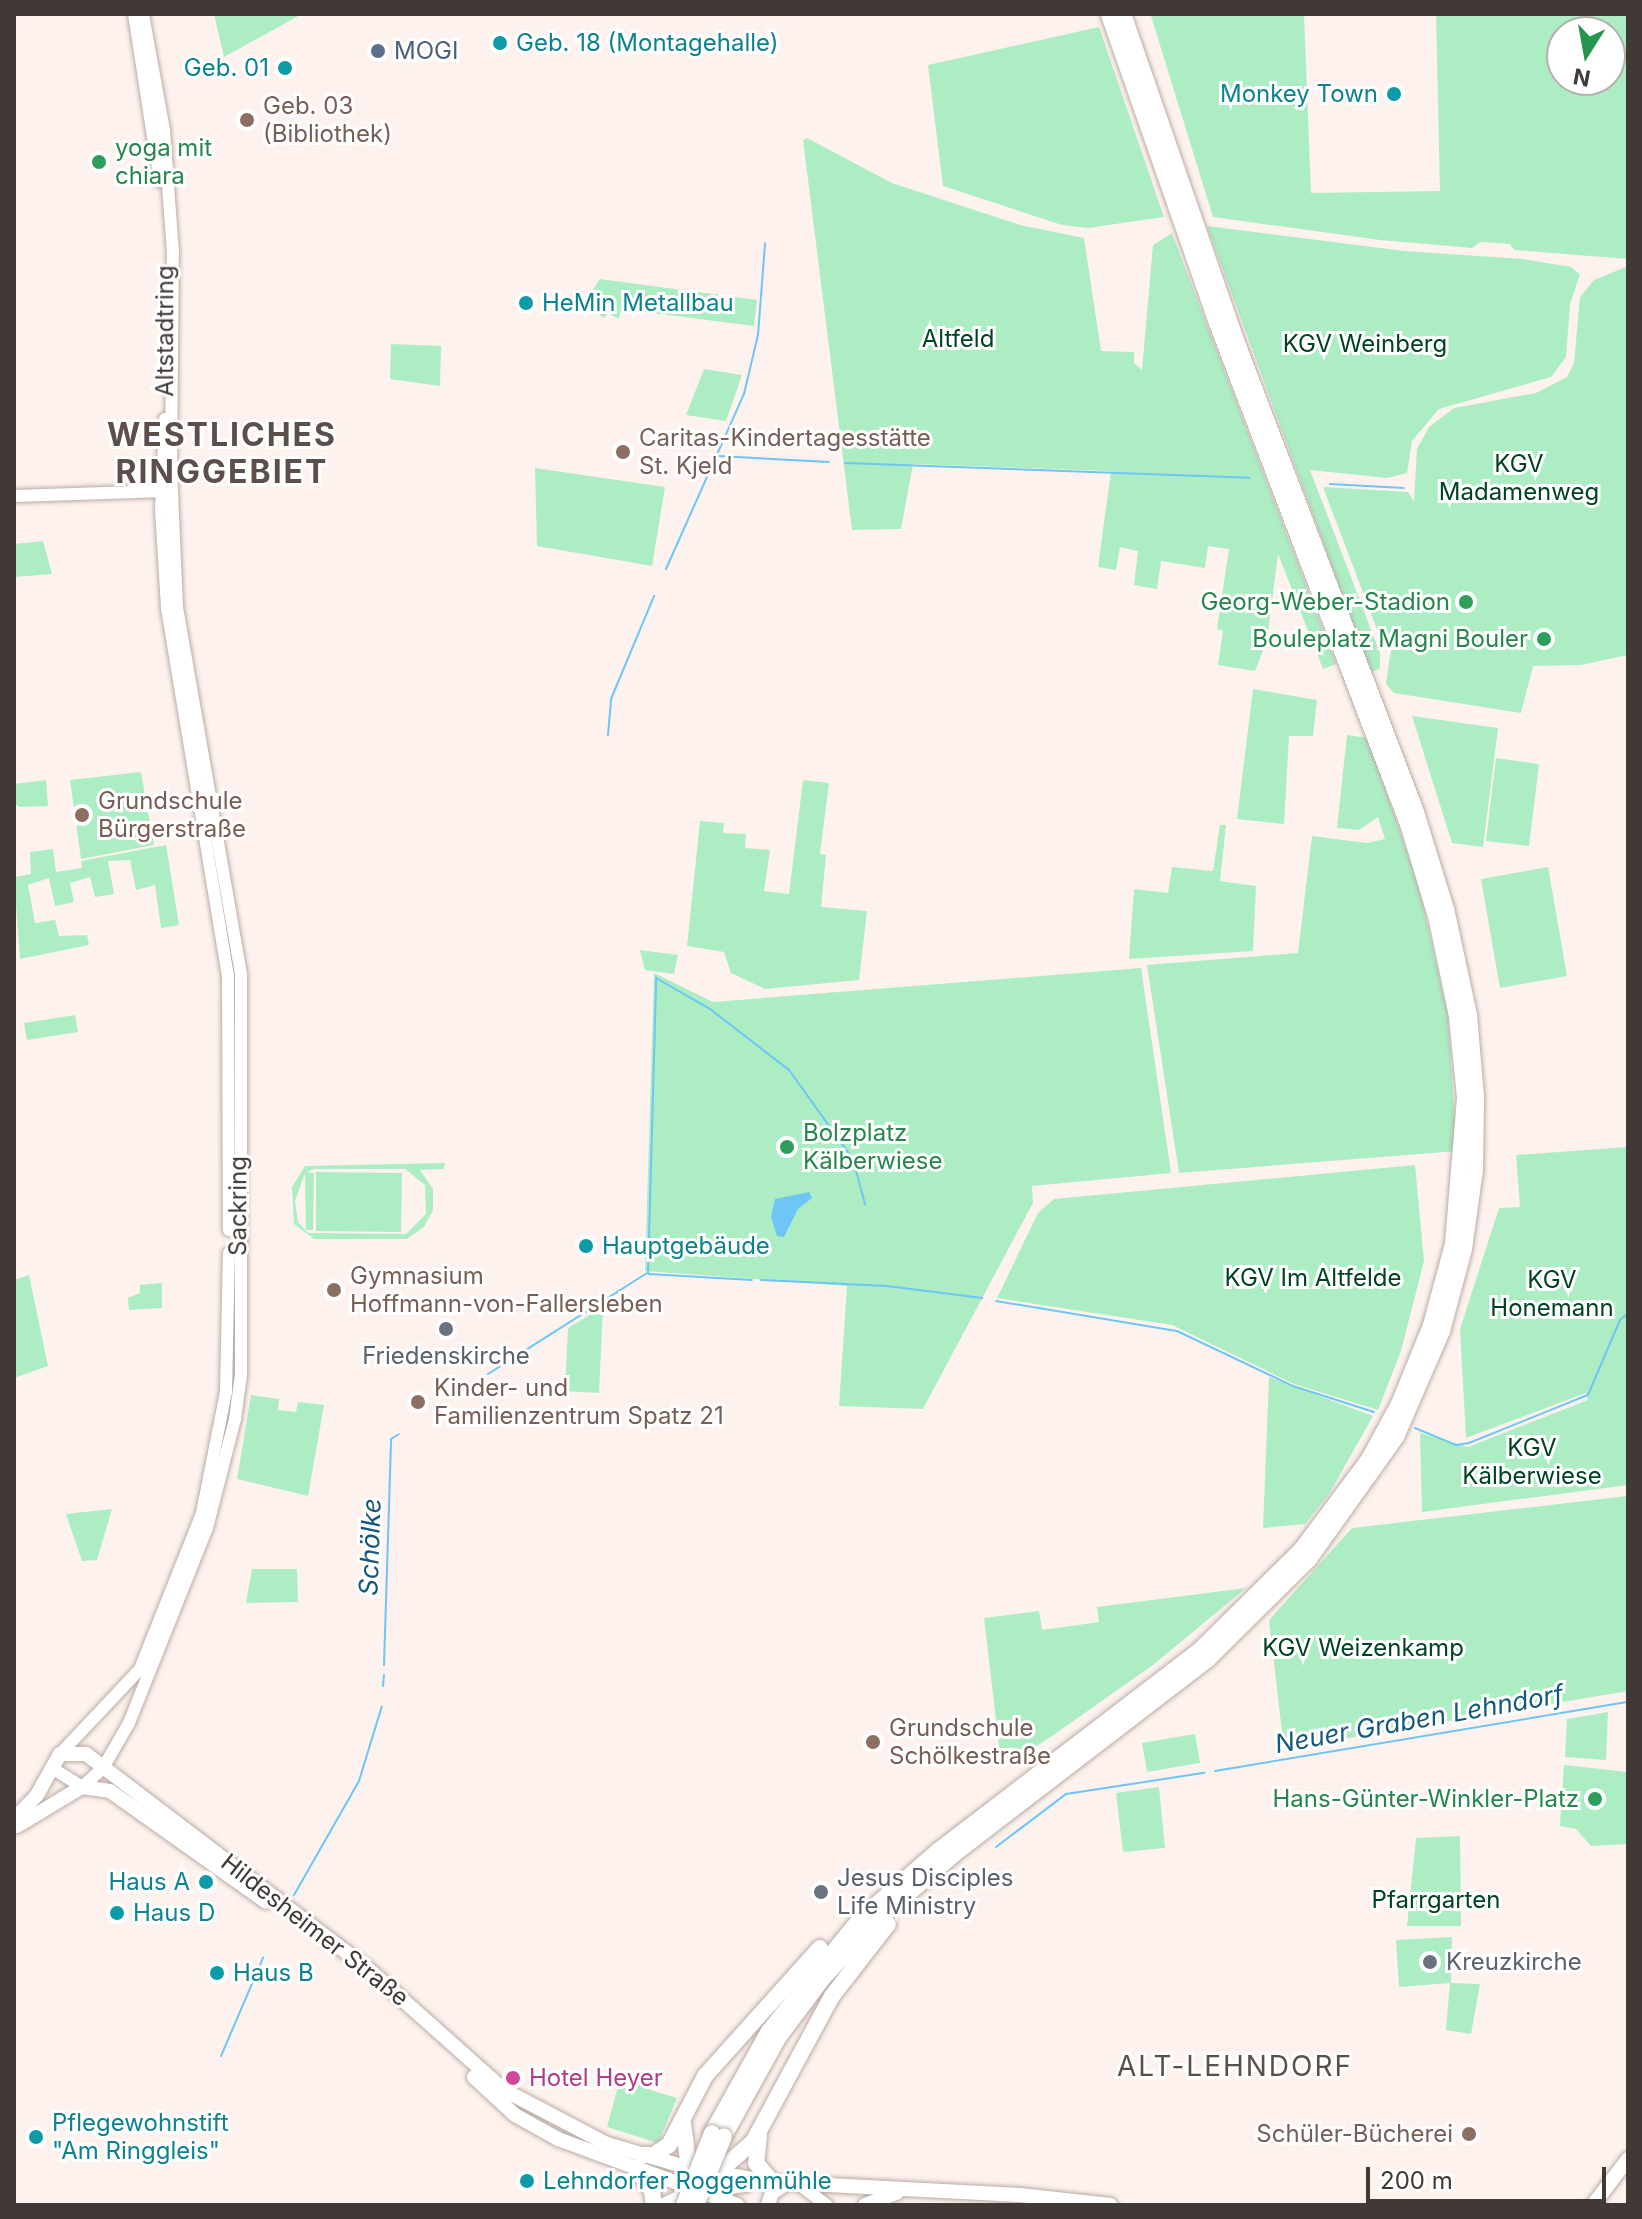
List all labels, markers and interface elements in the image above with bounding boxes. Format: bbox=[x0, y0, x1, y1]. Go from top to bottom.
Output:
north arrow bbox=[1546, 16, 1626, 96]
place label: Geb. 18 (Montagehalle) bbox=[516, 29, 779, 57]
marker: Geb. 18 (Montagehalle) bbox=[491, 34, 509, 52]
place label: MOGI bbox=[394, 37, 458, 65]
marker: MOGI bbox=[369, 42, 387, 60]
place label: Geb. 01 bbox=[184, 54, 269, 82]
marker: Geb. 01 bbox=[276, 59, 294, 77]
text: N bbox=[1571, 63, 1593, 92]
place label: Monkey Town bbox=[1220, 80, 1378, 108]
marker: Monkey Town bbox=[1385, 85, 1403, 103]
place label: Geb. 03 (Bibliothek) bbox=[263, 92, 392, 148]
marker: Geb. 03 (Bibliothek) bbox=[238, 111, 256, 129]
place label: yoga mit chiara bbox=[115, 134, 212, 190]
marker: yoga mit chiara bbox=[90, 153, 108, 171]
street label: Altstadtring bbox=[151, 265, 179, 397]
place label: HeMin Metallbau bbox=[542, 289, 734, 317]
marker: HeMin Metallbau bbox=[517, 294, 535, 312]
park label: Altfeld bbox=[922, 325, 994, 353]
park label: KGV Weinberg bbox=[1283, 330, 1447, 358]
district label: WESTLICHES RINGGEBIET bbox=[107, 417, 337, 492]
place label: Caritas-Kindertagesstätte St. Kjeld bbox=[639, 424, 931, 480]
marker: Caritas-Kindertagesstätte St. Kjeld bbox=[614, 443, 632, 461]
park label: KGV Madamenweg bbox=[1439, 450, 1599, 506]
place label: Georg-Weber-Stadion bbox=[1200, 588, 1450, 616]
marker: Georg-Weber-Stadion bbox=[1457, 593, 1475, 611]
place label: Bouleplatz Magni Bouler bbox=[1252, 625, 1528, 653]
marker: Bouleplatz Magni Bouler bbox=[1535, 630, 1553, 648]
place label: Grundschule Bürgerstraße bbox=[98, 787, 246, 843]
marker: Grundschule Bürgerstraße bbox=[73, 806, 91, 824]
place label: Bolzplatz Kälberwiese bbox=[803, 1119, 942, 1175]
marker: Bolzplatz Kälberwiese bbox=[778, 1138, 796, 1156]
street label: Sackring bbox=[224, 1156, 252, 1256]
place label: Hauptgebäude bbox=[602, 1232, 770, 1260]
marker: Hauptgebäude bbox=[577, 1237, 595, 1255]
place label: Gymnasium Hoffmann-von-Fallersleben bbox=[350, 1262, 663, 1318]
park label: KGV Im Altfelde bbox=[1225, 1264, 1401, 1292]
park label: KGV Honemann bbox=[1490, 1266, 1614, 1322]
marker: Gymnasium Hoffmann-von-Fallersleben bbox=[325, 1281, 343, 1299]
marker: Friedenskirche bbox=[437, 1320, 455, 1338]
place label: Friedenskirche bbox=[362, 1342, 530, 1370]
place label: Kinder- und Familienzentrum Spatz 21 bbox=[434, 1374, 724, 1430]
marker: Kinder- und Familienzentrum Spatz 21 bbox=[409, 1393, 427, 1411]
park label: KGV Kälberwiese bbox=[1462, 1434, 1602, 1490]
water label: Schölke bbox=[353, 1498, 387, 1596]
park label: KGV Weizenkamp bbox=[1262, 1634, 1464, 1662]
water label: Neuer Graben Lehndorf bbox=[1272, 1678, 1566, 1760]
place label: Grundschule Schölkestraße bbox=[889, 1714, 1051, 1770]
marker: Grundschule Schölkestraße bbox=[864, 1733, 882, 1751]
place label: Hans-Günter-Winkler-Platz bbox=[1273, 1785, 1579, 1813]
marker: Hans-Günter-Winkler-Platz bbox=[1586, 1790, 1604, 1808]
street label: Hildesheimer Straße bbox=[215, 1848, 415, 2012]
place label: Jesus Disciples Life Ministry bbox=[837, 1864, 1013, 1920]
place label: Haus A bbox=[109, 1868, 190, 1896]
marker: Haus A bbox=[197, 1873, 215, 1891]
marker: Jesus Disciples Life Ministry bbox=[812, 1883, 830, 1901]
park label: Pfarrgarten bbox=[1372, 1886, 1500, 1914]
place label: Haus D bbox=[133, 1899, 215, 1927]
marker: Haus D bbox=[108, 1904, 126, 1922]
place label: Kreuzkirche bbox=[1446, 1948, 1582, 1976]
marker: Kreuzkirche bbox=[1421, 1953, 1439, 1971]
place label: Haus B bbox=[233, 1959, 314, 1987]
marker: Haus B bbox=[208, 1964, 226, 1982]
district label: ALT-LEHNDORF bbox=[1117, 2049, 1353, 2083]
place label: Hotel Heyer bbox=[529, 2064, 663, 2092]
marker: Hotel Heyer bbox=[504, 2069, 522, 2087]
place label: Pflegewohnstift "Am Ringgleis" bbox=[52, 2109, 229, 2165]
place label: Schüler-Bücherei bbox=[1256, 2120, 1453, 2148]
marker: Schüler-Bücherei bbox=[1460, 2125, 1478, 2143]
marker: Pflegewohnstift "Am Ringgleis" bbox=[27, 2128, 45, 2146]
scale bar bbox=[1370, 2151, 1610, 2201]
text: 200 m bbox=[1380, 2166, 1453, 2195]
place label: Lehndorfer Roggenmühle bbox=[543, 2167, 832, 2195]
marker: Lehndorfer Roggenmühle bbox=[518, 2172, 536, 2190]

